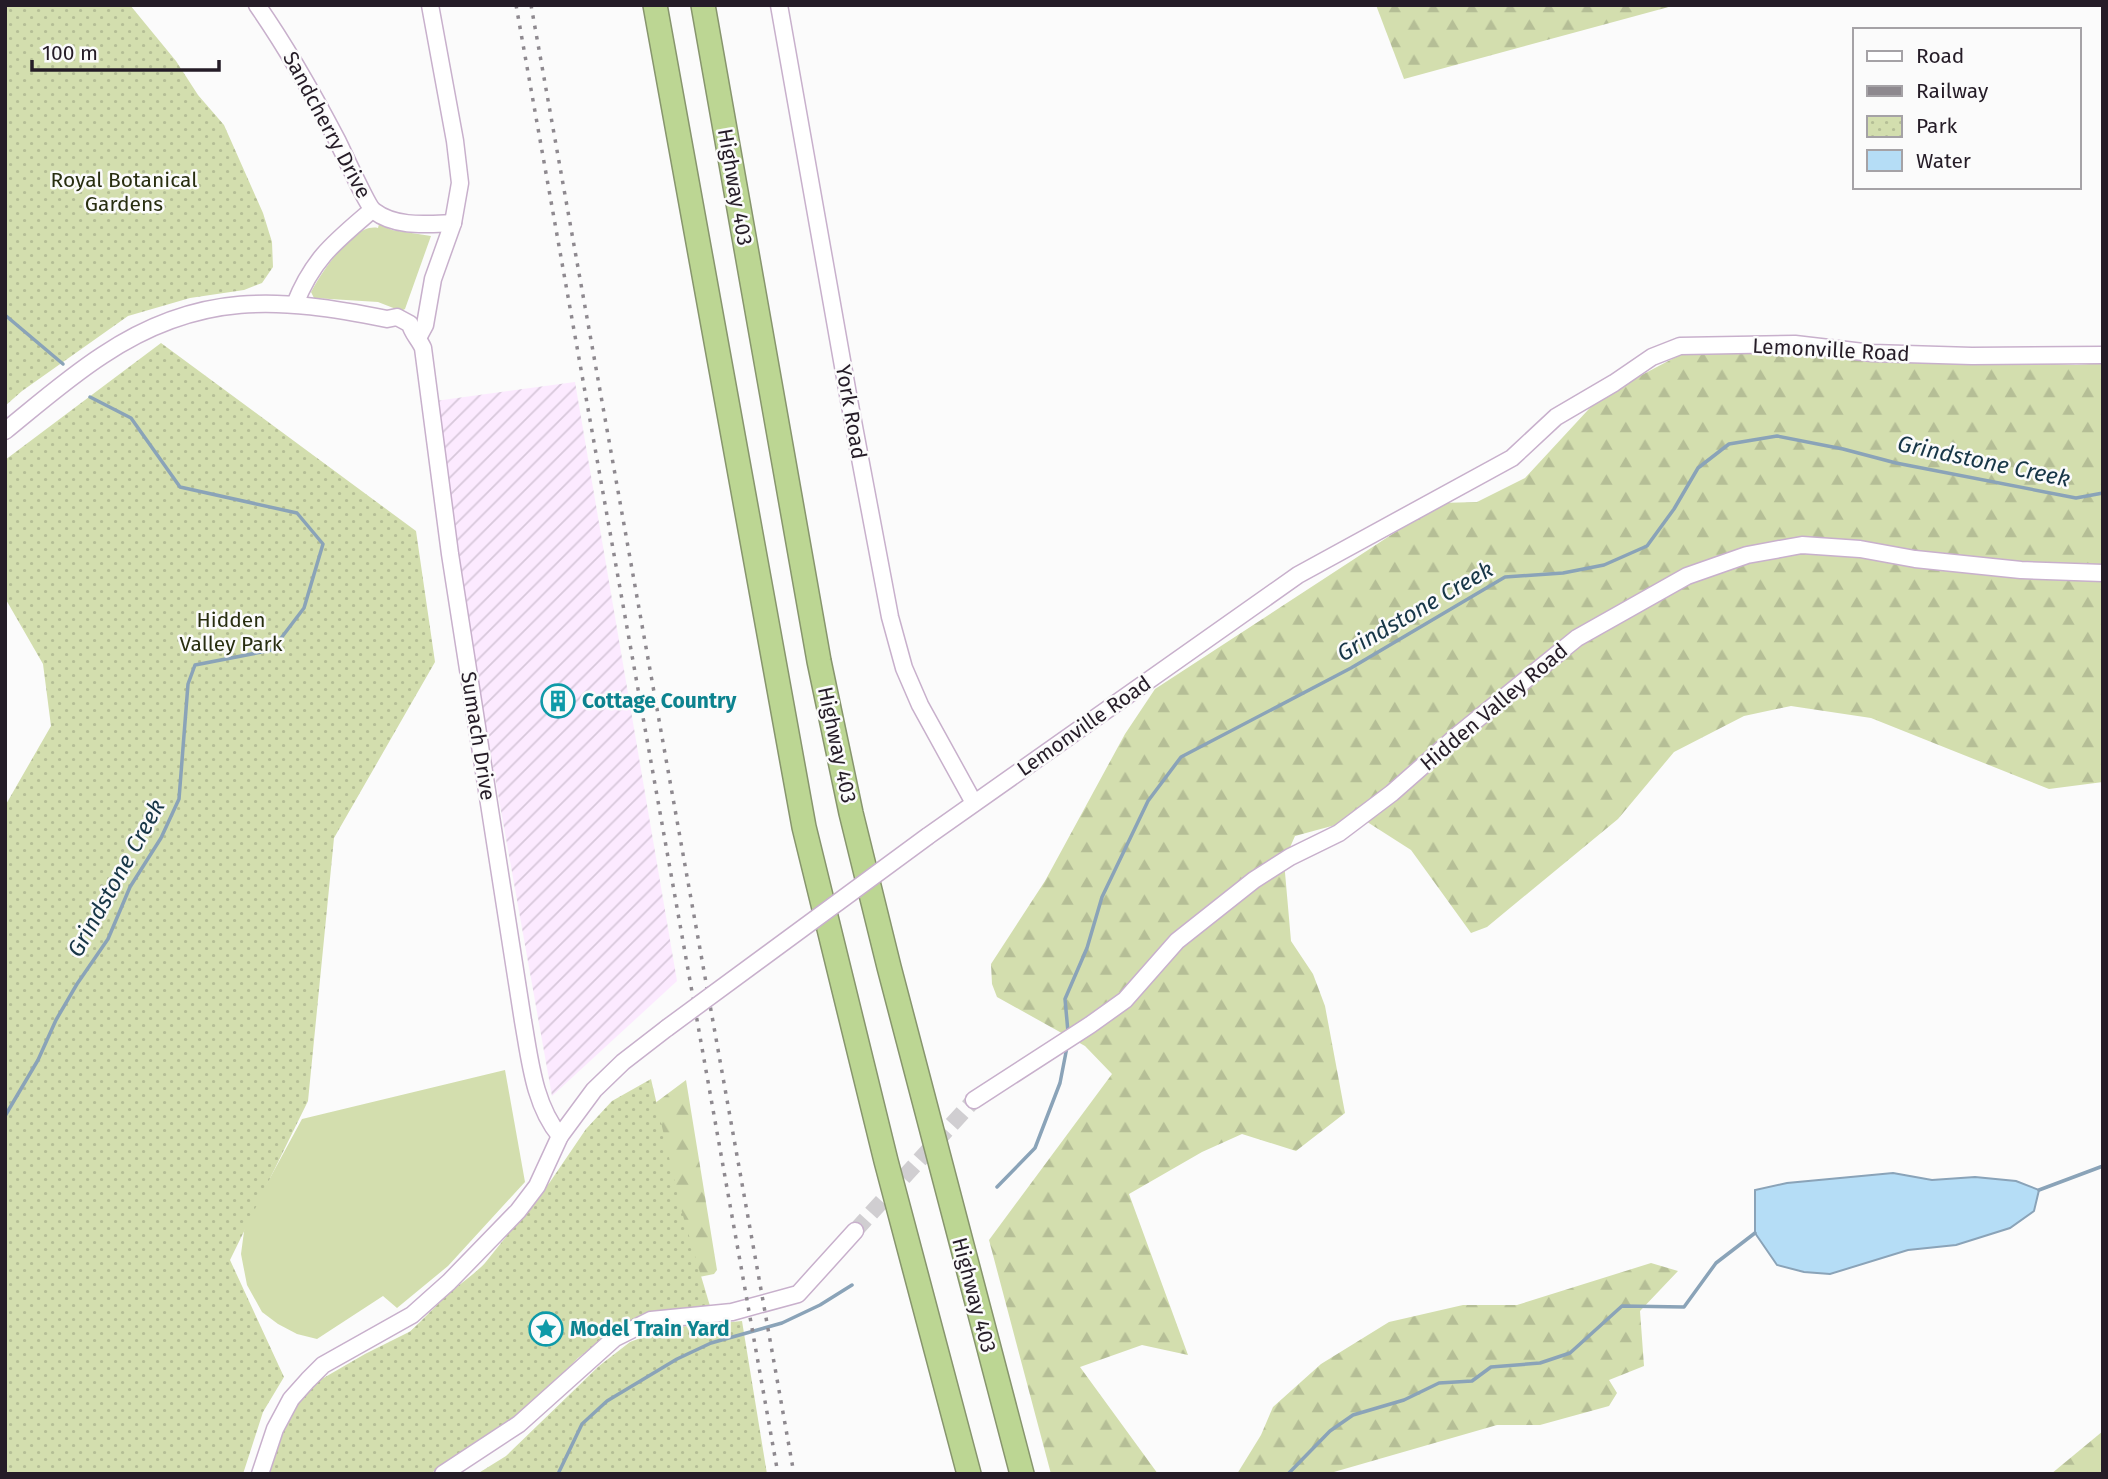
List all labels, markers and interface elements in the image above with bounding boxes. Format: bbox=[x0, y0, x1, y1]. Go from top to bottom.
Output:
scale bar bbox=[32, 28, 219, 72]
legend bbox=[1853, 28, 2080, 189]
text: 100 m bbox=[42, 40, 98, 66]
text: Road bbox=[1916, 43, 1964, 69]
street label: Sandcherry Drive bbox=[277, 47, 377, 203]
text: Railway bbox=[1916, 78, 1989, 104]
text: Park bbox=[1916, 113, 1958, 139]
street label: Highway 403 bbox=[712, 126, 758, 248]
text: Water bbox=[1916, 148, 1971, 174]
park label: Royal Botanical Gardens bbox=[51, 167, 197, 217]
street label: Lemonville Road bbox=[1752, 333, 1910, 367]
street label: York Road bbox=[830, 363, 872, 461]
water label: Grindstone Creek bbox=[1895, 429, 2073, 493]
water label: Grindstone Creek bbox=[1332, 555, 1498, 667]
park label: Hidden Valley Park bbox=[180, 607, 283, 657]
street label: Hidden Valley Road bbox=[1415, 638, 1573, 776]
street label: Sumach Drive bbox=[455, 670, 501, 802]
street label: Lemonville Road bbox=[1012, 670, 1156, 782]
building icon: Cottage Country bbox=[539, 682, 577, 720]
street label: Highway 403 bbox=[812, 684, 862, 806]
place label: Cottage Country bbox=[582, 688, 736, 714]
water label: Grindstone Creek bbox=[61, 794, 171, 962]
street label: Highway 403 bbox=[946, 1234, 1002, 1356]
place icon: Model Train Yard bbox=[527, 1310, 565, 1348]
place label: Model Train Yard bbox=[570, 1316, 730, 1342]

